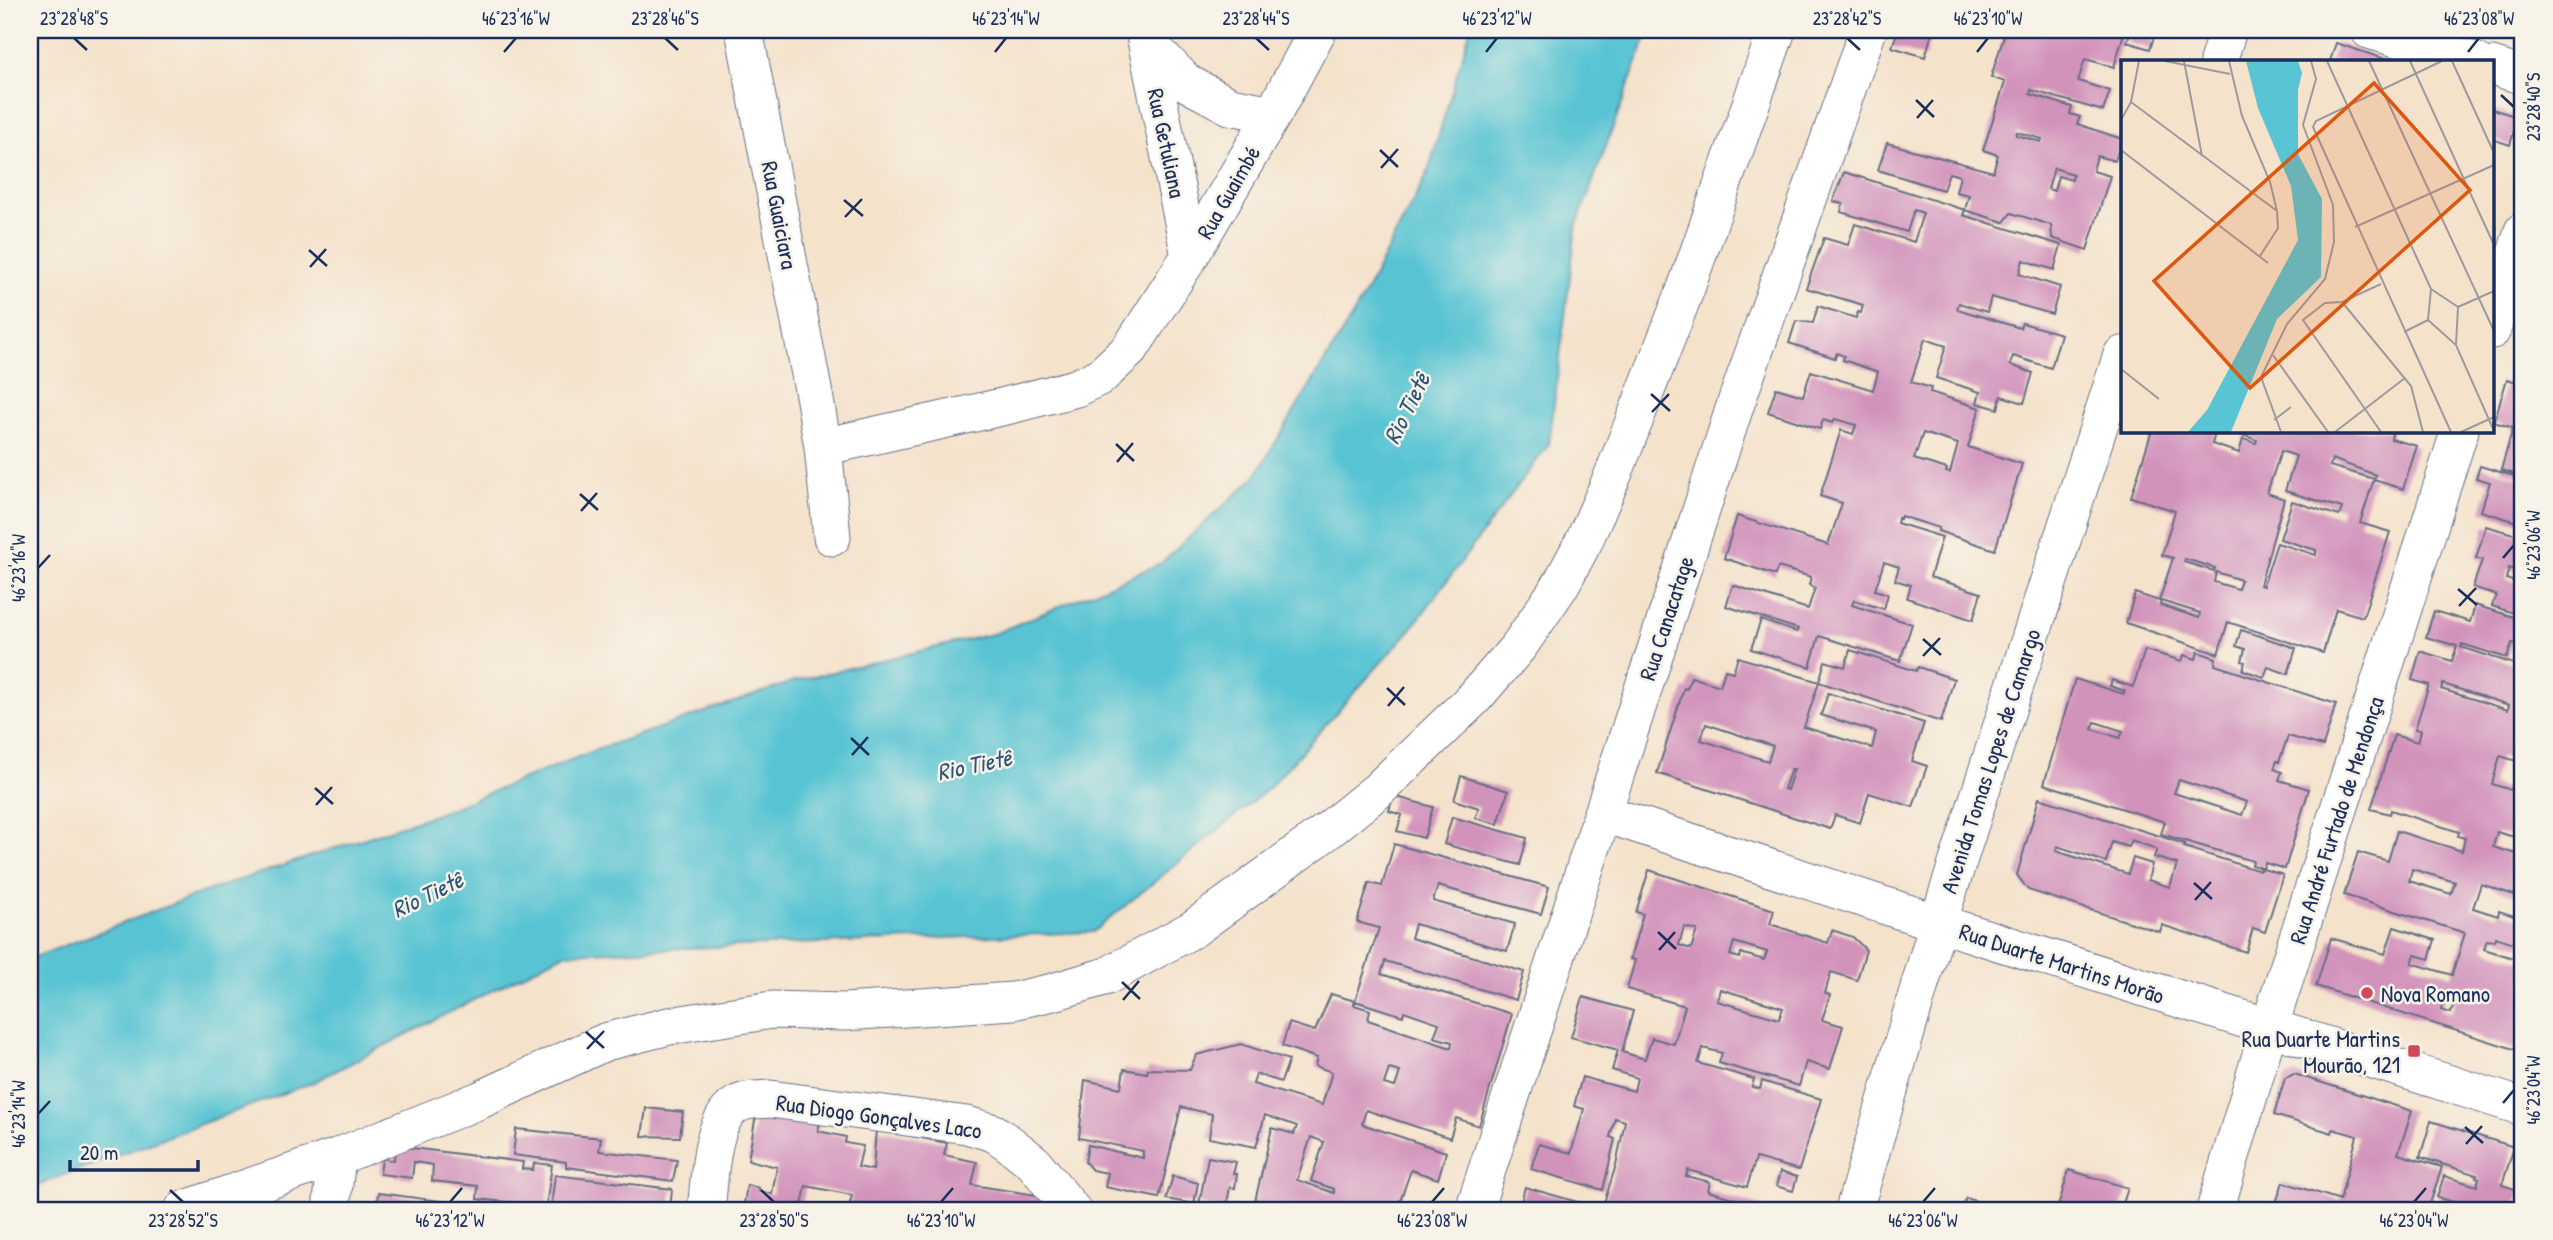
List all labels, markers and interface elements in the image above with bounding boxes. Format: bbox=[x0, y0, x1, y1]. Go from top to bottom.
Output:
text: 23°28'48"S bbox=[40, 6, 108, 31]
text: 46°23'16"W bbox=[482, 6, 550, 31]
text: 23°28'46"S bbox=[631, 6, 699, 31]
text: 46°23'14"W bbox=[972, 6, 1040, 31]
text: 23°28'44"S bbox=[1222, 6, 1290, 31]
text: 46°23'12"W bbox=[1462, 6, 1532, 31]
text: 23°28'42"S bbox=[1813, 6, 1881, 31]
text: 46°23'10"W bbox=[1954, 6, 2022, 31]
text: 46°23'08"W bbox=[2444, 6, 2514, 31]
inset map bbox=[2121, 60, 2494, 432]
text: 23°28'40"S bbox=[2521, 73, 2546, 141]
street label: Rua Getuliana bbox=[1140, 86, 1194, 200]
street label: Rua Guaimbé bbox=[1189, 140, 1267, 244]
street label: Rua Guaiciara bbox=[754, 158, 806, 272]
water label: Rio Tietê bbox=[1375, 366, 1438, 449]
text: 46°23'06"W bbox=[2521, 510, 2546, 580]
text: 46°23'16"W bbox=[6, 534, 31, 602]
street label: Rua Canacatage bbox=[1631, 552, 1701, 684]
street label: Avenida Tomas Lopes de Camargo bbox=[1933, 625, 2047, 897]
street label: Rua André Furtado de Mendonça bbox=[2281, 692, 2391, 948]
water label: Rio Tietê bbox=[934, 740, 1016, 787]
water label: Rio Tietê bbox=[386, 862, 469, 925]
street label: Rua Duarte Martins Morão bbox=[1956, 915, 2168, 1011]
place label: Nova Romano bbox=[2381, 978, 2490, 1009]
marker: Nova Romano bbox=[2359, 985, 2375, 1001]
place label: Rua Duarte Martins Mourão, 121 bbox=[2242, 1023, 2400, 1080]
marker: Rua Duarte Martins Mourão, 121 bbox=[2406, 1043, 2422, 1059]
text: 46°23'04"W bbox=[2521, 1056, 2546, 1124]
text: 46°23'14"W bbox=[6, 1080, 31, 1148]
street label: Rua Diogo Gonçalves Laco bbox=[774, 1086, 984, 1146]
scale bar bbox=[70, 1128, 198, 1172]
text: 20 m bbox=[80, 1138, 118, 1167]
text: 23°28'52"S bbox=[148, 1208, 218, 1233]
text: 46°23'12"W bbox=[415, 1208, 485, 1233]
text: 23°28'50"S bbox=[739, 1208, 809, 1233]
text: 46°23'10"W bbox=[907, 1208, 975, 1233]
text: 46°23'08"W bbox=[1397, 1208, 1467, 1233]
text: 46°23'06"W bbox=[1888, 1208, 1958, 1233]
text: 46°23'04"W bbox=[2380, 1208, 2448, 1233]

